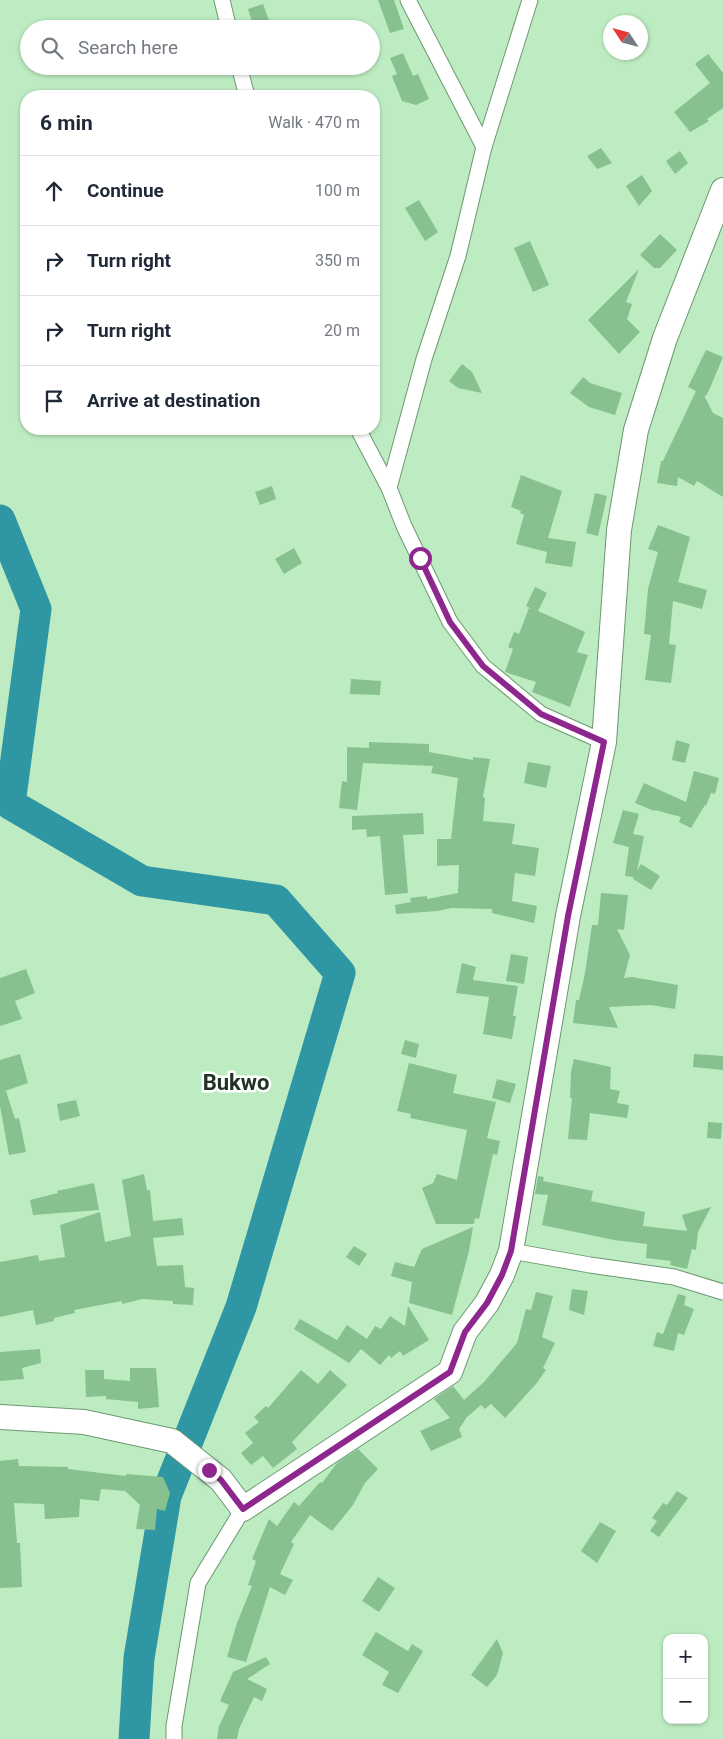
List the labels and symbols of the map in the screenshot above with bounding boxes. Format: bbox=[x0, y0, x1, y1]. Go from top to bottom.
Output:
north arrow bbox=[603, 15, 648, 60]
route start bbox=[409, 547, 432, 570]
district label: Bukwo bbox=[203, 1070, 269, 1095]
route end bbox=[198, 1459, 221, 1482]

